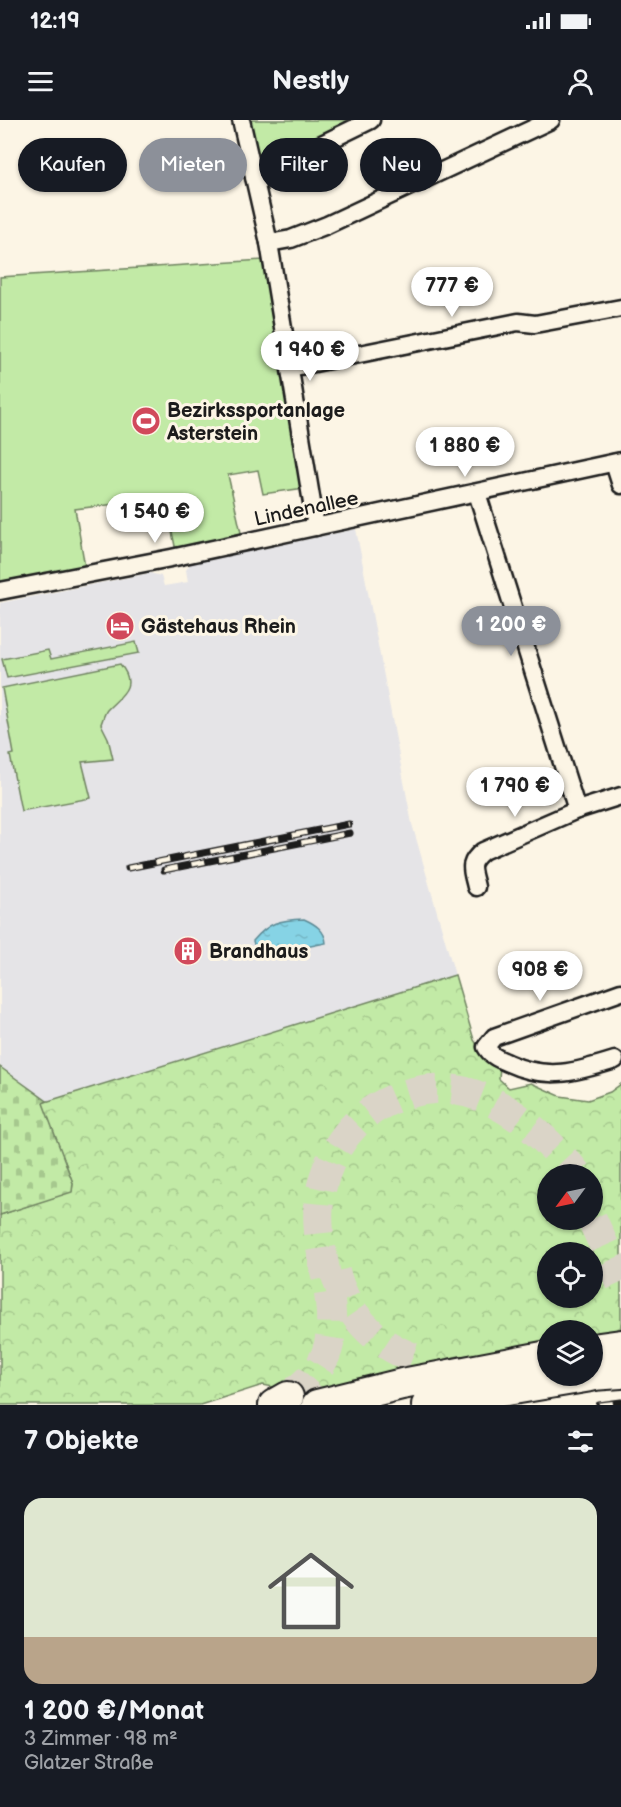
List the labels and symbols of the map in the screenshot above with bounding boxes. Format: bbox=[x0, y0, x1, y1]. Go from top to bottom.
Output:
pin: 777 € bbox=[410, 267, 494, 318]
pin: 1 940 € bbox=[255, 331, 365, 382]
place label: Bezirkssportanlage Asterstein bbox=[166, 399, 345, 446]
sports icon: Bezirkssportanlage Asterstein bbox=[130, 405, 162, 437]
pin: 1 880 € bbox=[410, 427, 520, 478]
street label: Lindenallee bbox=[252, 486, 361, 532]
pin: 1 540 € bbox=[100, 493, 210, 544]
pin: 1 200 € bbox=[456, 606, 566, 657]
hotel icon: Gästehaus Rhein bbox=[104, 610, 136, 642]
place label: Gästehaus Rhein bbox=[141, 615, 296, 639]
pin: 1 790 € bbox=[460, 767, 570, 818]
building icon: Brandhaus bbox=[172, 935, 204, 967]
place label: Brandhaus bbox=[209, 940, 309, 964]
pin: 908 € bbox=[498, 951, 582, 1002]
north arrow bbox=[537, 1164, 603, 1230]

